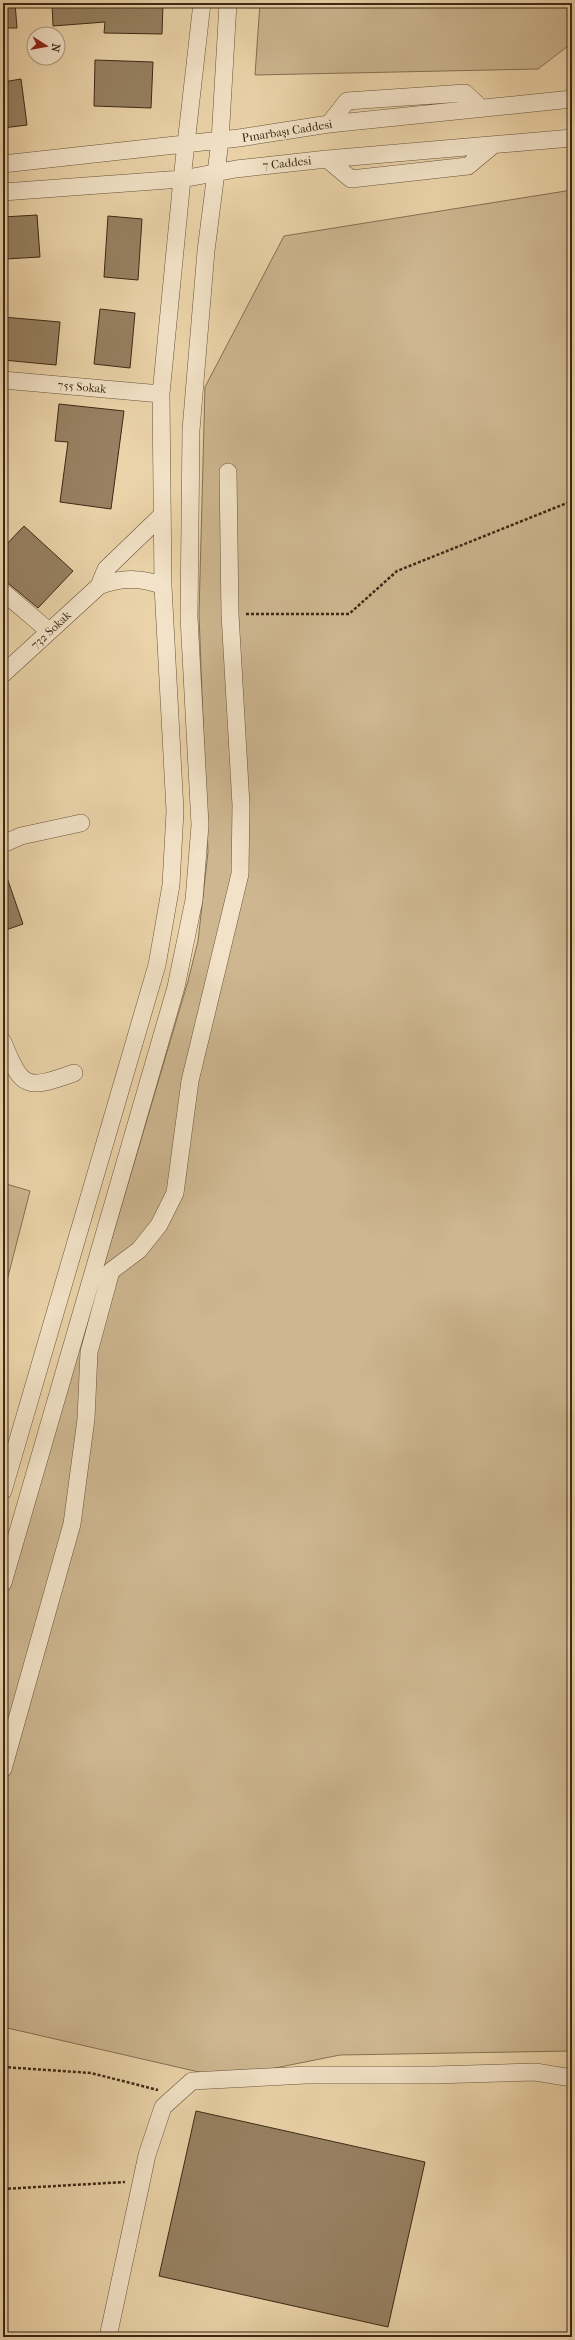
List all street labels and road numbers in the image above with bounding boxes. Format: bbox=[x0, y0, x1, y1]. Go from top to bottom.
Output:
street label: Pınarbaşı Caddesi bbox=[241, 117, 334, 146]
street label: 7 Caddesi bbox=[262, 153, 313, 173]
street label: 755 Sokak bbox=[57, 378, 108, 396]
street label: 732 Sokak bbox=[28, 607, 74, 652]

